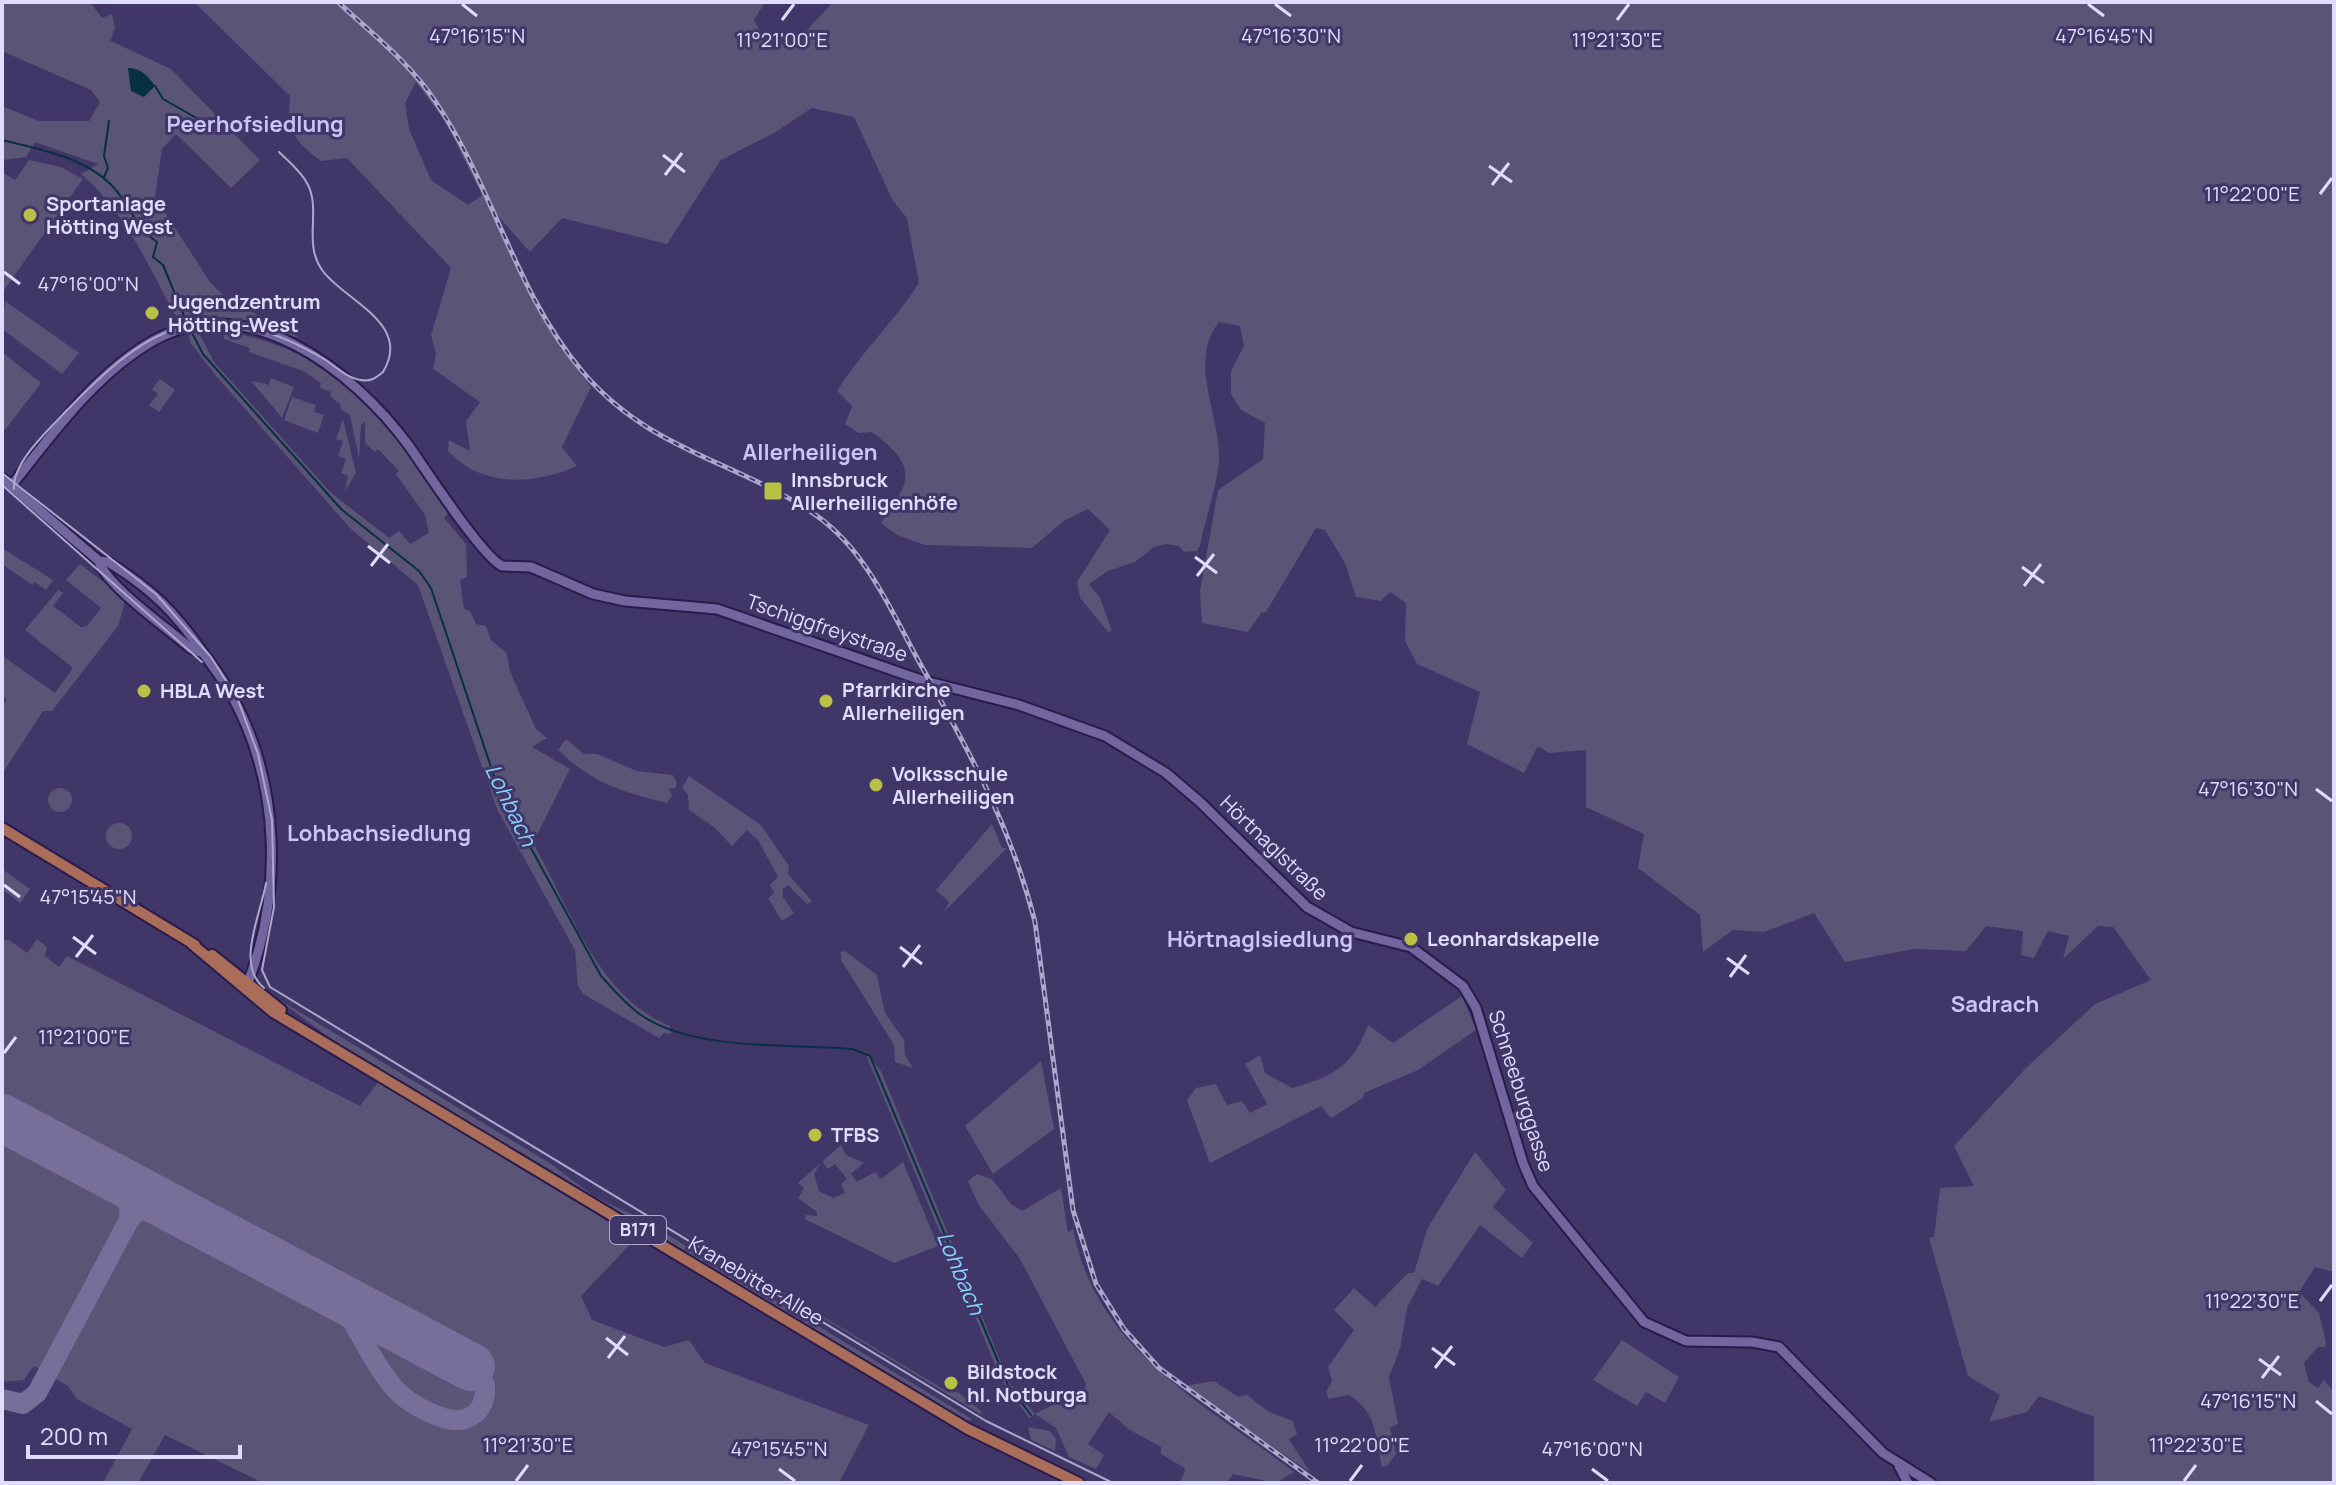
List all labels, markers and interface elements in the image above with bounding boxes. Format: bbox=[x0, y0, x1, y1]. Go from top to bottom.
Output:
text: 47°16'15"N bbox=[429, 22, 525, 49]
text: 47°16'30"N bbox=[1241, 22, 1341, 49]
text: 47°16'45"N bbox=[2055, 22, 2153, 49]
text: 11°21'00"E bbox=[736, 26, 828, 53]
text: 11°21'30"E bbox=[1572, 26, 1662, 53]
district label: Peerhofsiedlung bbox=[167, 109, 343, 139]
text: 11°22'00"E bbox=[2204, 180, 2300, 207]
place label: Sportanlage Hötting West bbox=[46, 190, 173, 240]
marker: Sportanlage Hötting West bbox=[21, 206, 39, 224]
text: 47°16'00"N bbox=[37, 270, 139, 297]
place label: Jugendzentrum Hötting-West bbox=[168, 288, 321, 338]
marker: Jugendzentrum Hötting-West bbox=[143, 304, 161, 322]
district label: Allerheiligen bbox=[743, 437, 877, 467]
place label: Innsbruck Allerheiligenhöfe bbox=[791, 466, 958, 516]
marker: Innsbruck Allerheiligenhöfe bbox=[762, 480, 784, 502]
street label: Tschiggfreystraße bbox=[743, 587, 911, 668]
place label: Pfarrkirche Allerheiligen bbox=[842, 676, 965, 726]
place label: HBLA West bbox=[160, 677, 265, 704]
marker: HBLA West bbox=[135, 682, 153, 700]
marker: Pfarrkirche Allerheiligen bbox=[817, 692, 835, 710]
water label: Lohbach bbox=[478, 759, 544, 852]
place label: Volksschule Allerheiligen bbox=[892, 760, 1015, 810]
text: 47°16'30"N bbox=[2198, 775, 2298, 802]
marker: Volksschule Allerheiligen bbox=[867, 776, 885, 794]
street label: Hörtnaglstraße bbox=[1214, 789, 1334, 906]
district label: Lohbachsiedlung bbox=[287, 818, 471, 848]
text: 47°15'45"N bbox=[40, 883, 136, 910]
district label: Hörtnaglsiedlung bbox=[1167, 924, 1353, 954]
place label: Leonhardskapelle bbox=[1427, 925, 1599, 952]
marker: Leonhardskapelle bbox=[1402, 930, 1420, 948]
district label: Sadrach bbox=[1951, 989, 2039, 1019]
street label: Schneeburggasse bbox=[1483, 1007, 1560, 1175]
text: 11°21'00"E bbox=[38, 1023, 130, 1050]
place label: TFBS bbox=[831, 1121, 879, 1148]
marker: TFBS bbox=[806, 1126, 824, 1144]
road number: B171 bbox=[610, 1216, 666, 1244]
water label: Lohbach bbox=[930, 1227, 992, 1320]
street label: Kranebitter Allee bbox=[684, 1230, 829, 1332]
text: 11°22'30"E bbox=[2205, 1287, 2299, 1314]
place label: Bildstock hl. Notburga bbox=[967, 1358, 1087, 1408]
marker: Bildstock hl. Notburga bbox=[942, 1374, 960, 1392]
text: 47°16'15"N bbox=[2200, 1387, 2296, 1414]
scale bar bbox=[28, 1409, 240, 1459]
text: 200 m bbox=[40, 1419, 108, 1452]
text: 11°21'30"E bbox=[483, 1431, 573, 1458]
text: 11°22'00"E bbox=[1314, 1431, 1410, 1458]
text: 11°22'30"E bbox=[2149, 1431, 2243, 1458]
text: 47°15'45"N bbox=[731, 1435, 827, 1462]
text: 47°16'00"N bbox=[1541, 1435, 1643, 1462]

